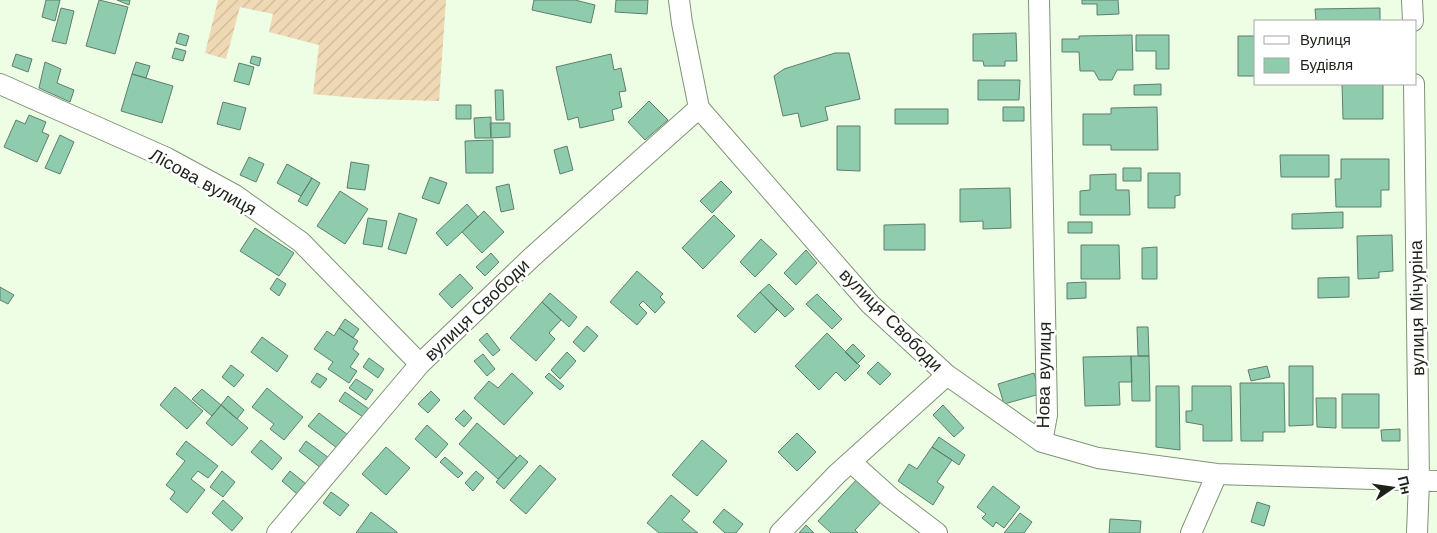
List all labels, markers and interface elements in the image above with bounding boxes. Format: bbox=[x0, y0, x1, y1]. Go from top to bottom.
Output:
legend bbox=[1254, 20, 1417, 85]
text: Вулиця bbox=[1300, 31, 1351, 49]
text: Будівля bbox=[1300, 56, 1353, 74]
street label: Лісова вулиця bbox=[146, 144, 260, 220]
street label: вулиця Мічуріна bbox=[1405, 239, 1428, 376]
street label: вулиця Свободи bbox=[420, 254, 533, 365]
street label: вулиця Свободи bbox=[835, 264, 947, 376]
street label: Нова вулиця bbox=[1032, 321, 1055, 429]
north arrow bbox=[1367, 463, 1417, 513]
text: Пн bbox=[1395, 474, 1415, 496]

